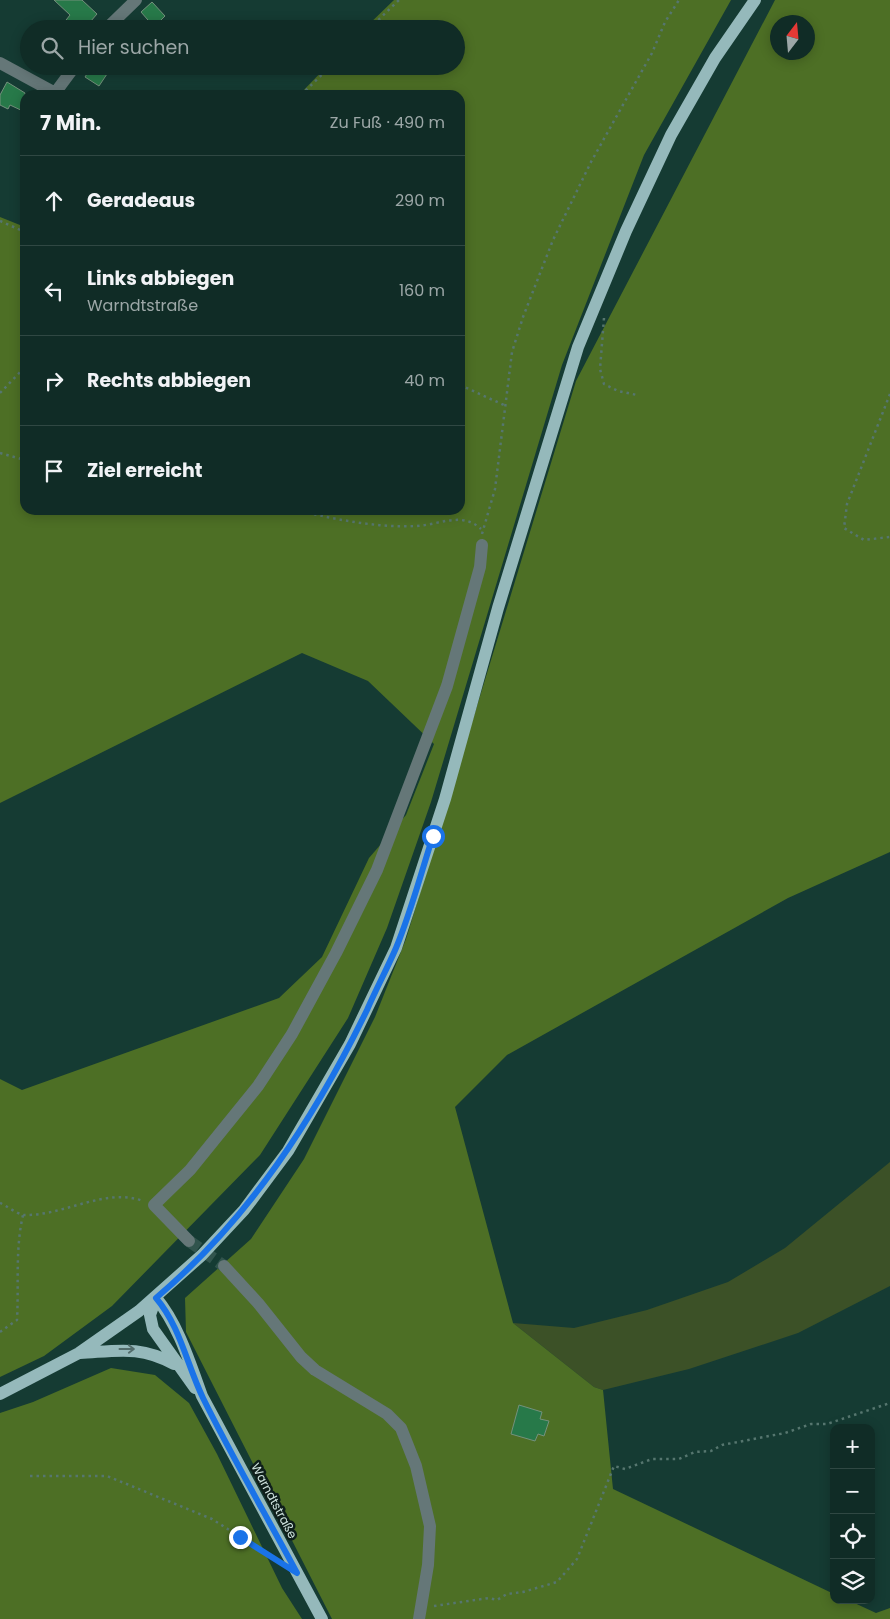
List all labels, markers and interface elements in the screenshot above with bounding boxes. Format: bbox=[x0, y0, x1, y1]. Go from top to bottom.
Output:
north arrow bbox=[770, 15, 815, 60]
search box bbox=[20, 20, 465, 75]
icon: search bbox=[38, 34, 66, 62]
text: Hier suchen bbox=[78, 34, 189, 61]
text: 7 Min. bbox=[40, 108, 101, 137]
text: Zu Fuß · 490 m bbox=[330, 111, 445, 134]
icon: ahead bbox=[40, 187, 68, 215]
text: Geradeaus bbox=[87, 187, 195, 214]
text: 290 m bbox=[395, 189, 445, 212]
text: Links abbiegen bbox=[87, 265, 234, 292]
icon: left bbox=[40, 277, 68, 305]
text: 160 m bbox=[399, 279, 445, 302]
text: Warndtstraße bbox=[87, 294, 198, 317]
icon: right bbox=[40, 367, 68, 395]
text: Rechts abbiegen bbox=[87, 367, 251, 394]
text: 40 m bbox=[404, 369, 445, 392]
icon: arrive bbox=[40, 457, 68, 485]
text: Ziel erreicht bbox=[87, 457, 203, 484]
route start bbox=[422, 825, 445, 848]
one-way arrow bbox=[118, 1344, 135, 1354]
map controls bbox=[830, 1424, 875, 1604]
button: + bbox=[830, 1424, 875, 1469]
street label: Warndtstraße bbox=[247, 1460, 301, 1542]
button: − bbox=[830, 1469, 875, 1514]
button: locate bbox=[830, 1514, 875, 1559]
route end bbox=[229, 1526, 252, 1549]
button: layers bbox=[830, 1559, 875, 1604]

